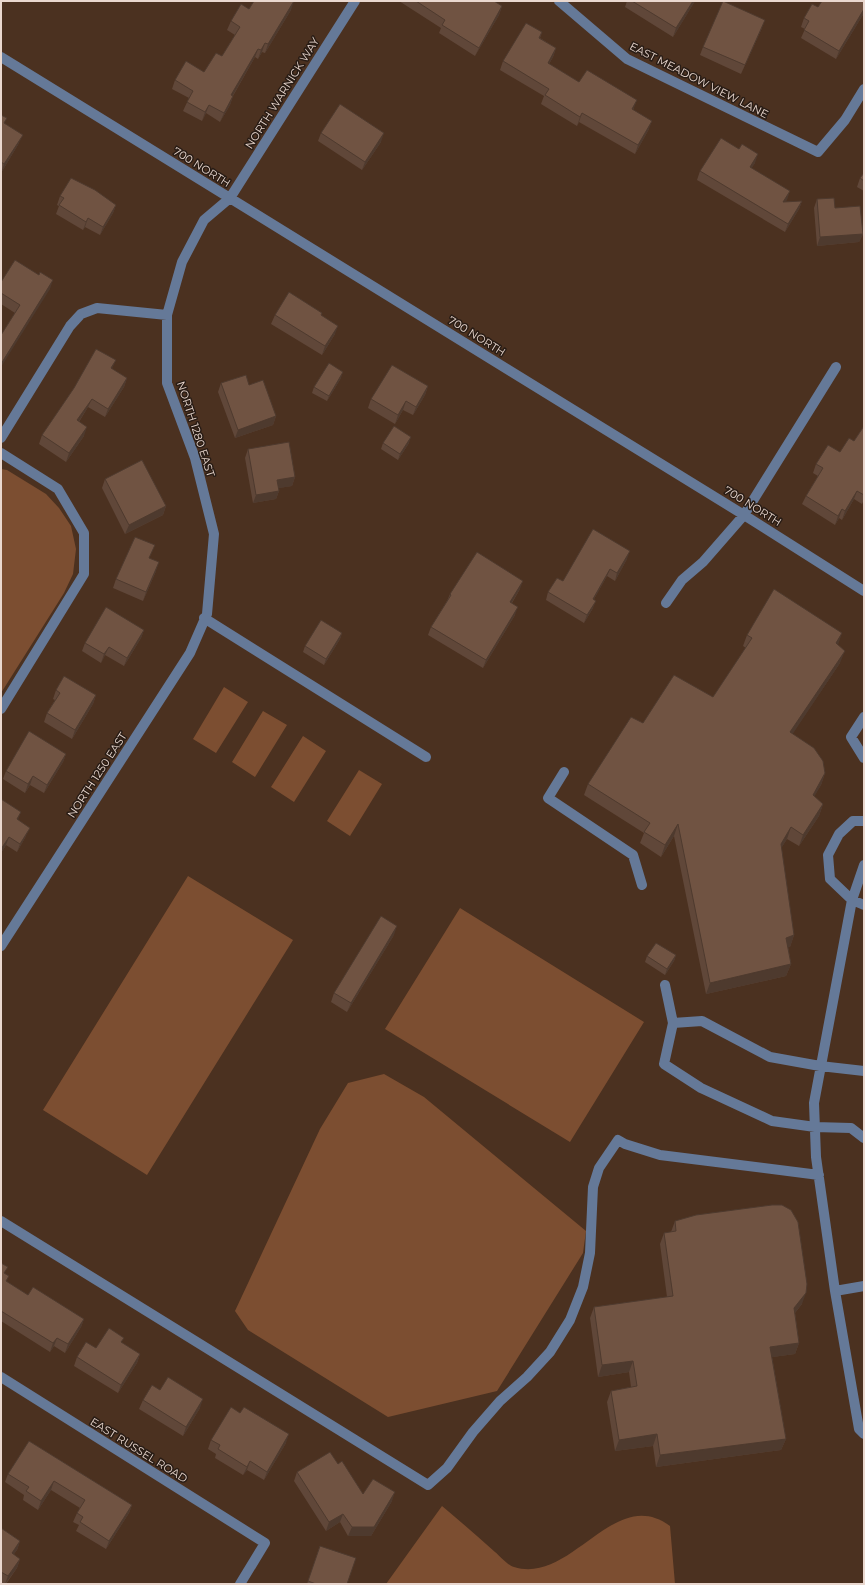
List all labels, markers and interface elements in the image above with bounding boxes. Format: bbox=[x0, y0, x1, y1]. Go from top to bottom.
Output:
street label: NORTH WARNICK WAY bbox=[242, 35, 322, 151]
street label: EAST MEADOW VIEW LANE bbox=[627, 39, 771, 121]
street label: 700 NORTH bbox=[171, 144, 233, 190]
street label: 700 NORTH bbox=[446, 313, 508, 359]
street label: NORTH 1280 EAST bbox=[174, 379, 218, 479]
street label: 700 NORTH bbox=[722, 483, 784, 529]
street label: NORTH 1250 EAST bbox=[64, 729, 130, 820]
street label: EAST RUSSEL ROAD bbox=[88, 1414, 190, 1486]

